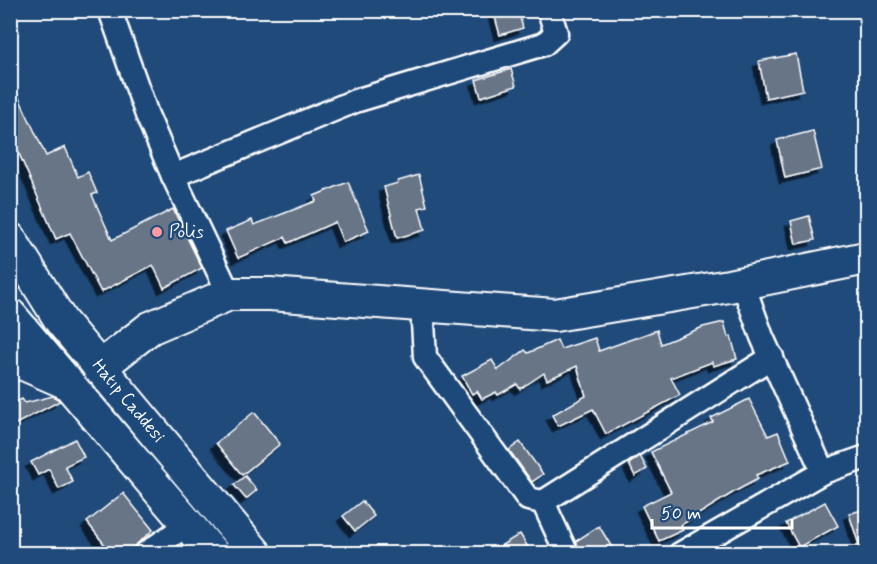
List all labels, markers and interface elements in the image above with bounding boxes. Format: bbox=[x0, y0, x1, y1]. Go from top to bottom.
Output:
place label: Polis bbox=[169, 220, 204, 244]
marker: Polis bbox=[150, 225, 164, 239]
street label: Hatıp Caddesi bbox=[86, 354, 170, 448]
scale bar bbox=[652, 492, 792, 530]
text: 50 m bbox=[661, 502, 701, 526]

